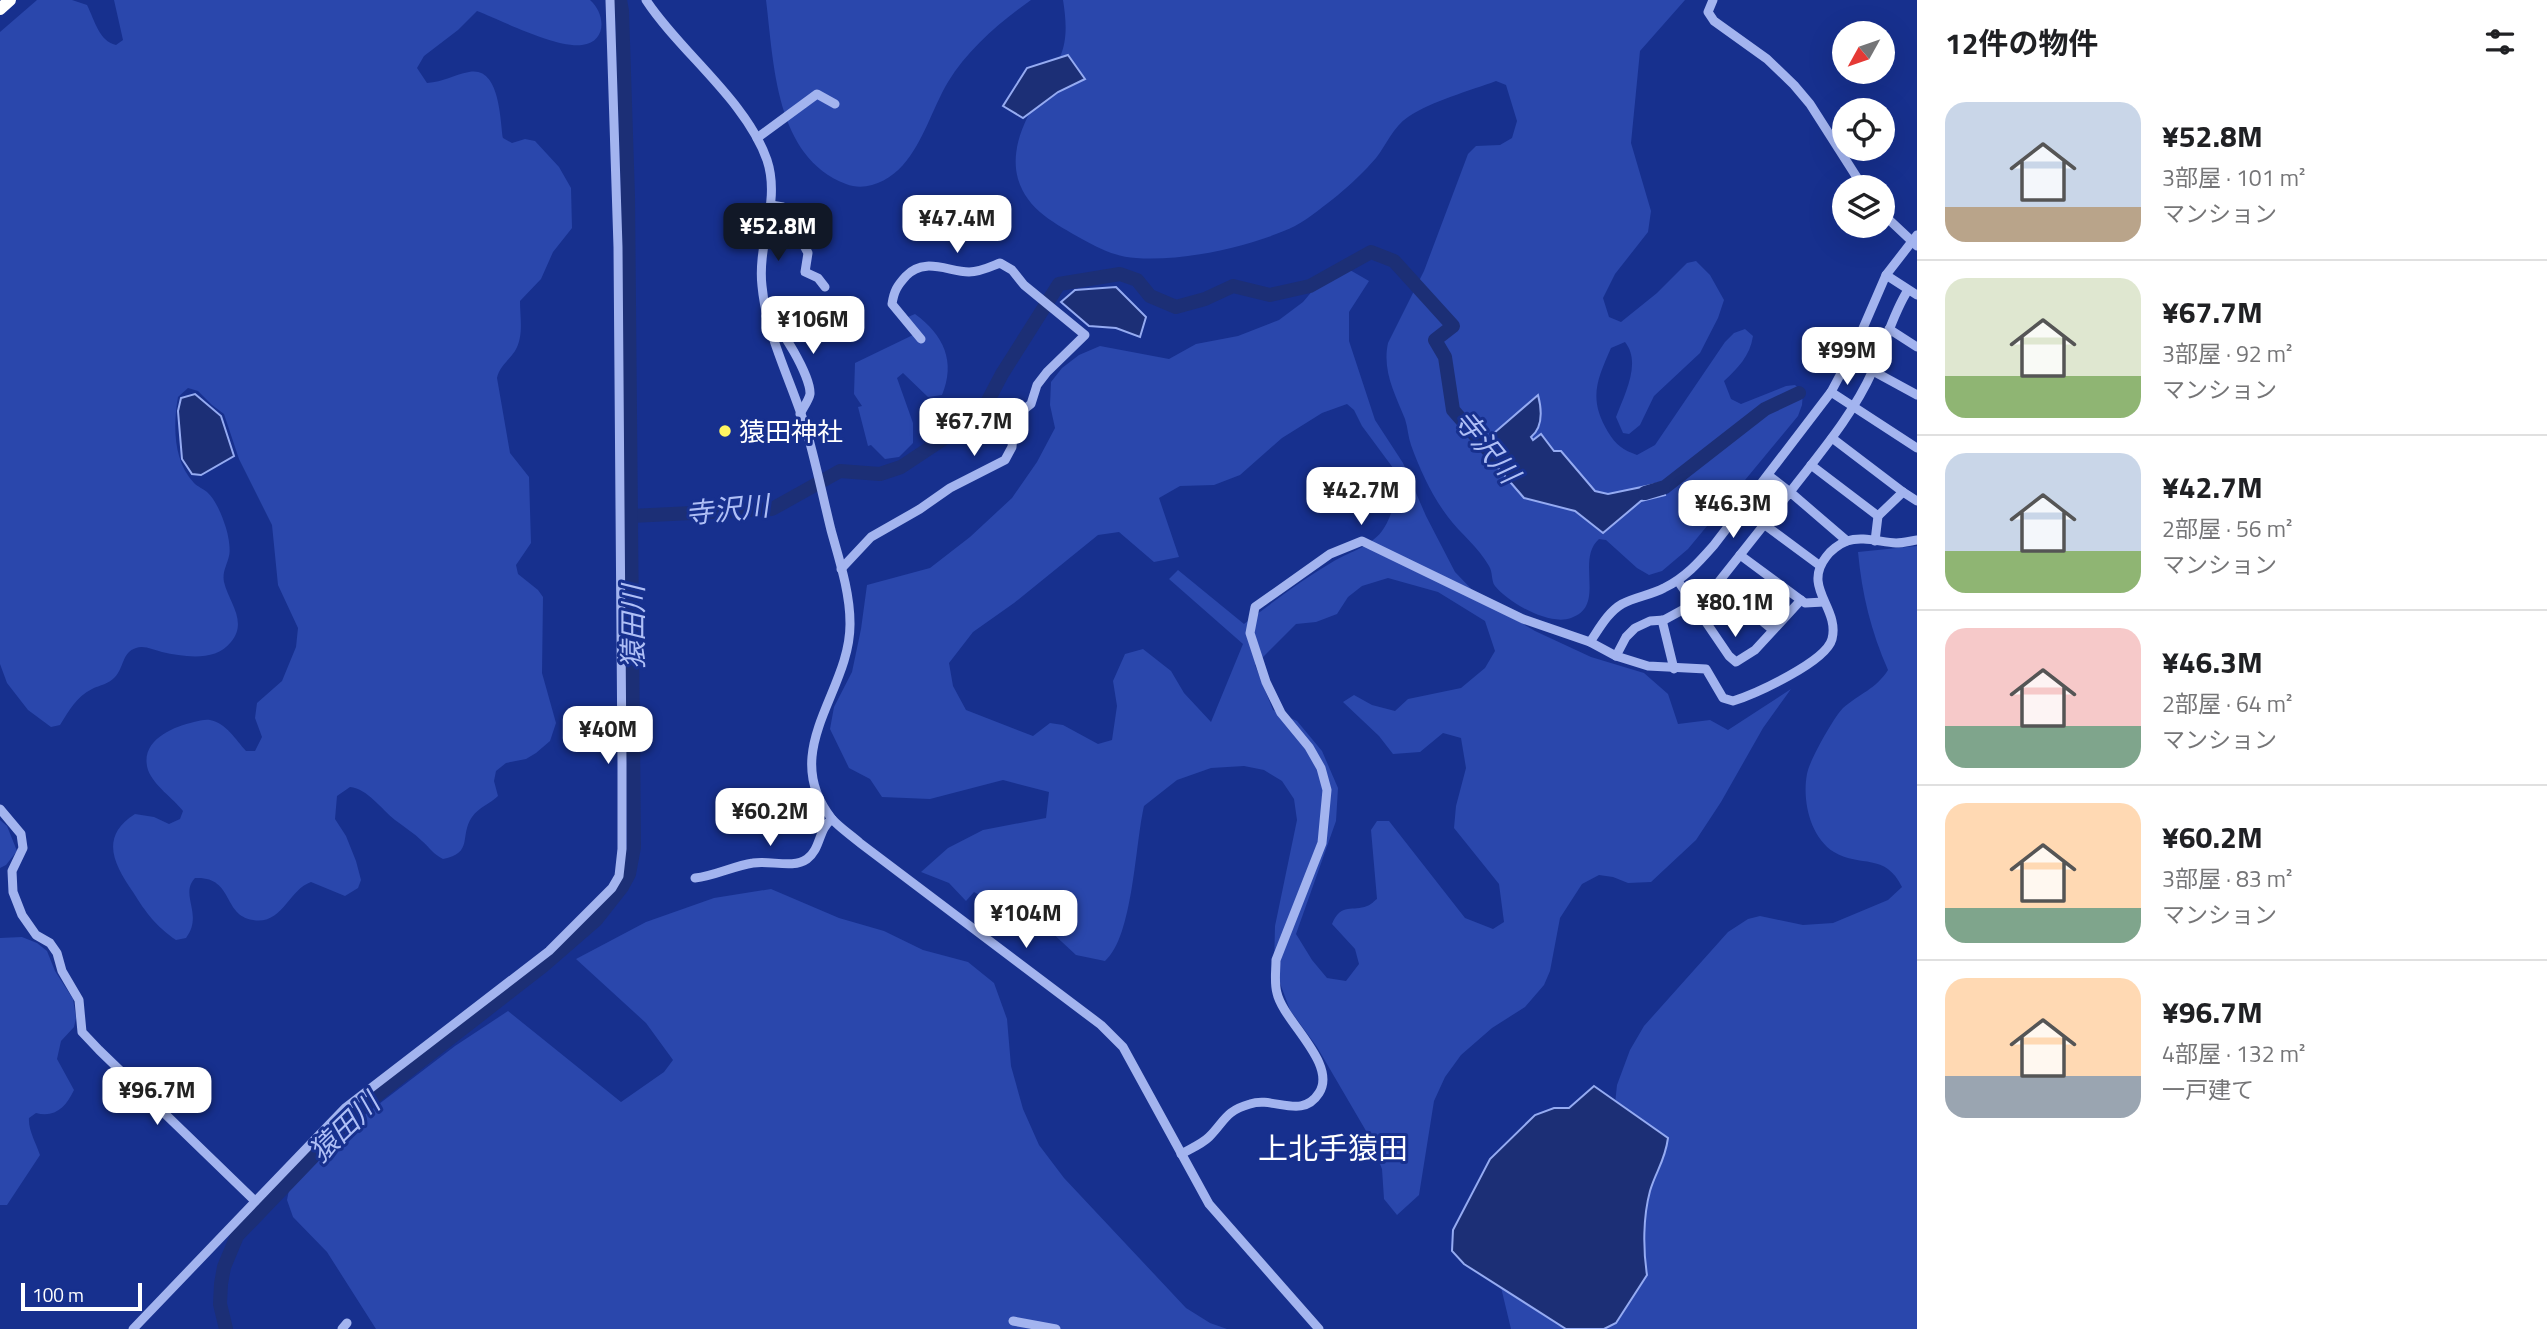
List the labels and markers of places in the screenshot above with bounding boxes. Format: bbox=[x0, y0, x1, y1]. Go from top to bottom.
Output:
pin: ¥47.4M bbox=[900, 196, 1014, 255]
pin: ¥52.8M bbox=[721, 204, 835, 263]
pin: ¥106M bbox=[764, 296, 862, 356]
pin: ¥99M bbox=[1806, 328, 1888, 387]
pin: ¥67.7M bbox=[917, 398, 1031, 458]
place label: 猿田神社 bbox=[739, 412, 843, 451]
marker: 猿田神社 bbox=[717, 423, 733, 439]
pin: ¥42.7M bbox=[1304, 468, 1418, 527]
pin: ¥46.3M bbox=[1676, 480, 1790, 540]
pin: ¥80.1M bbox=[1678, 580, 1792, 639]
pin: ¥40M bbox=[567, 706, 649, 766]
pin: ¥60.2M bbox=[713, 788, 827, 848]
pin: ¥104M bbox=[977, 890, 1075, 950]
pin: ¥96.7M bbox=[100, 1068, 214, 1127]

